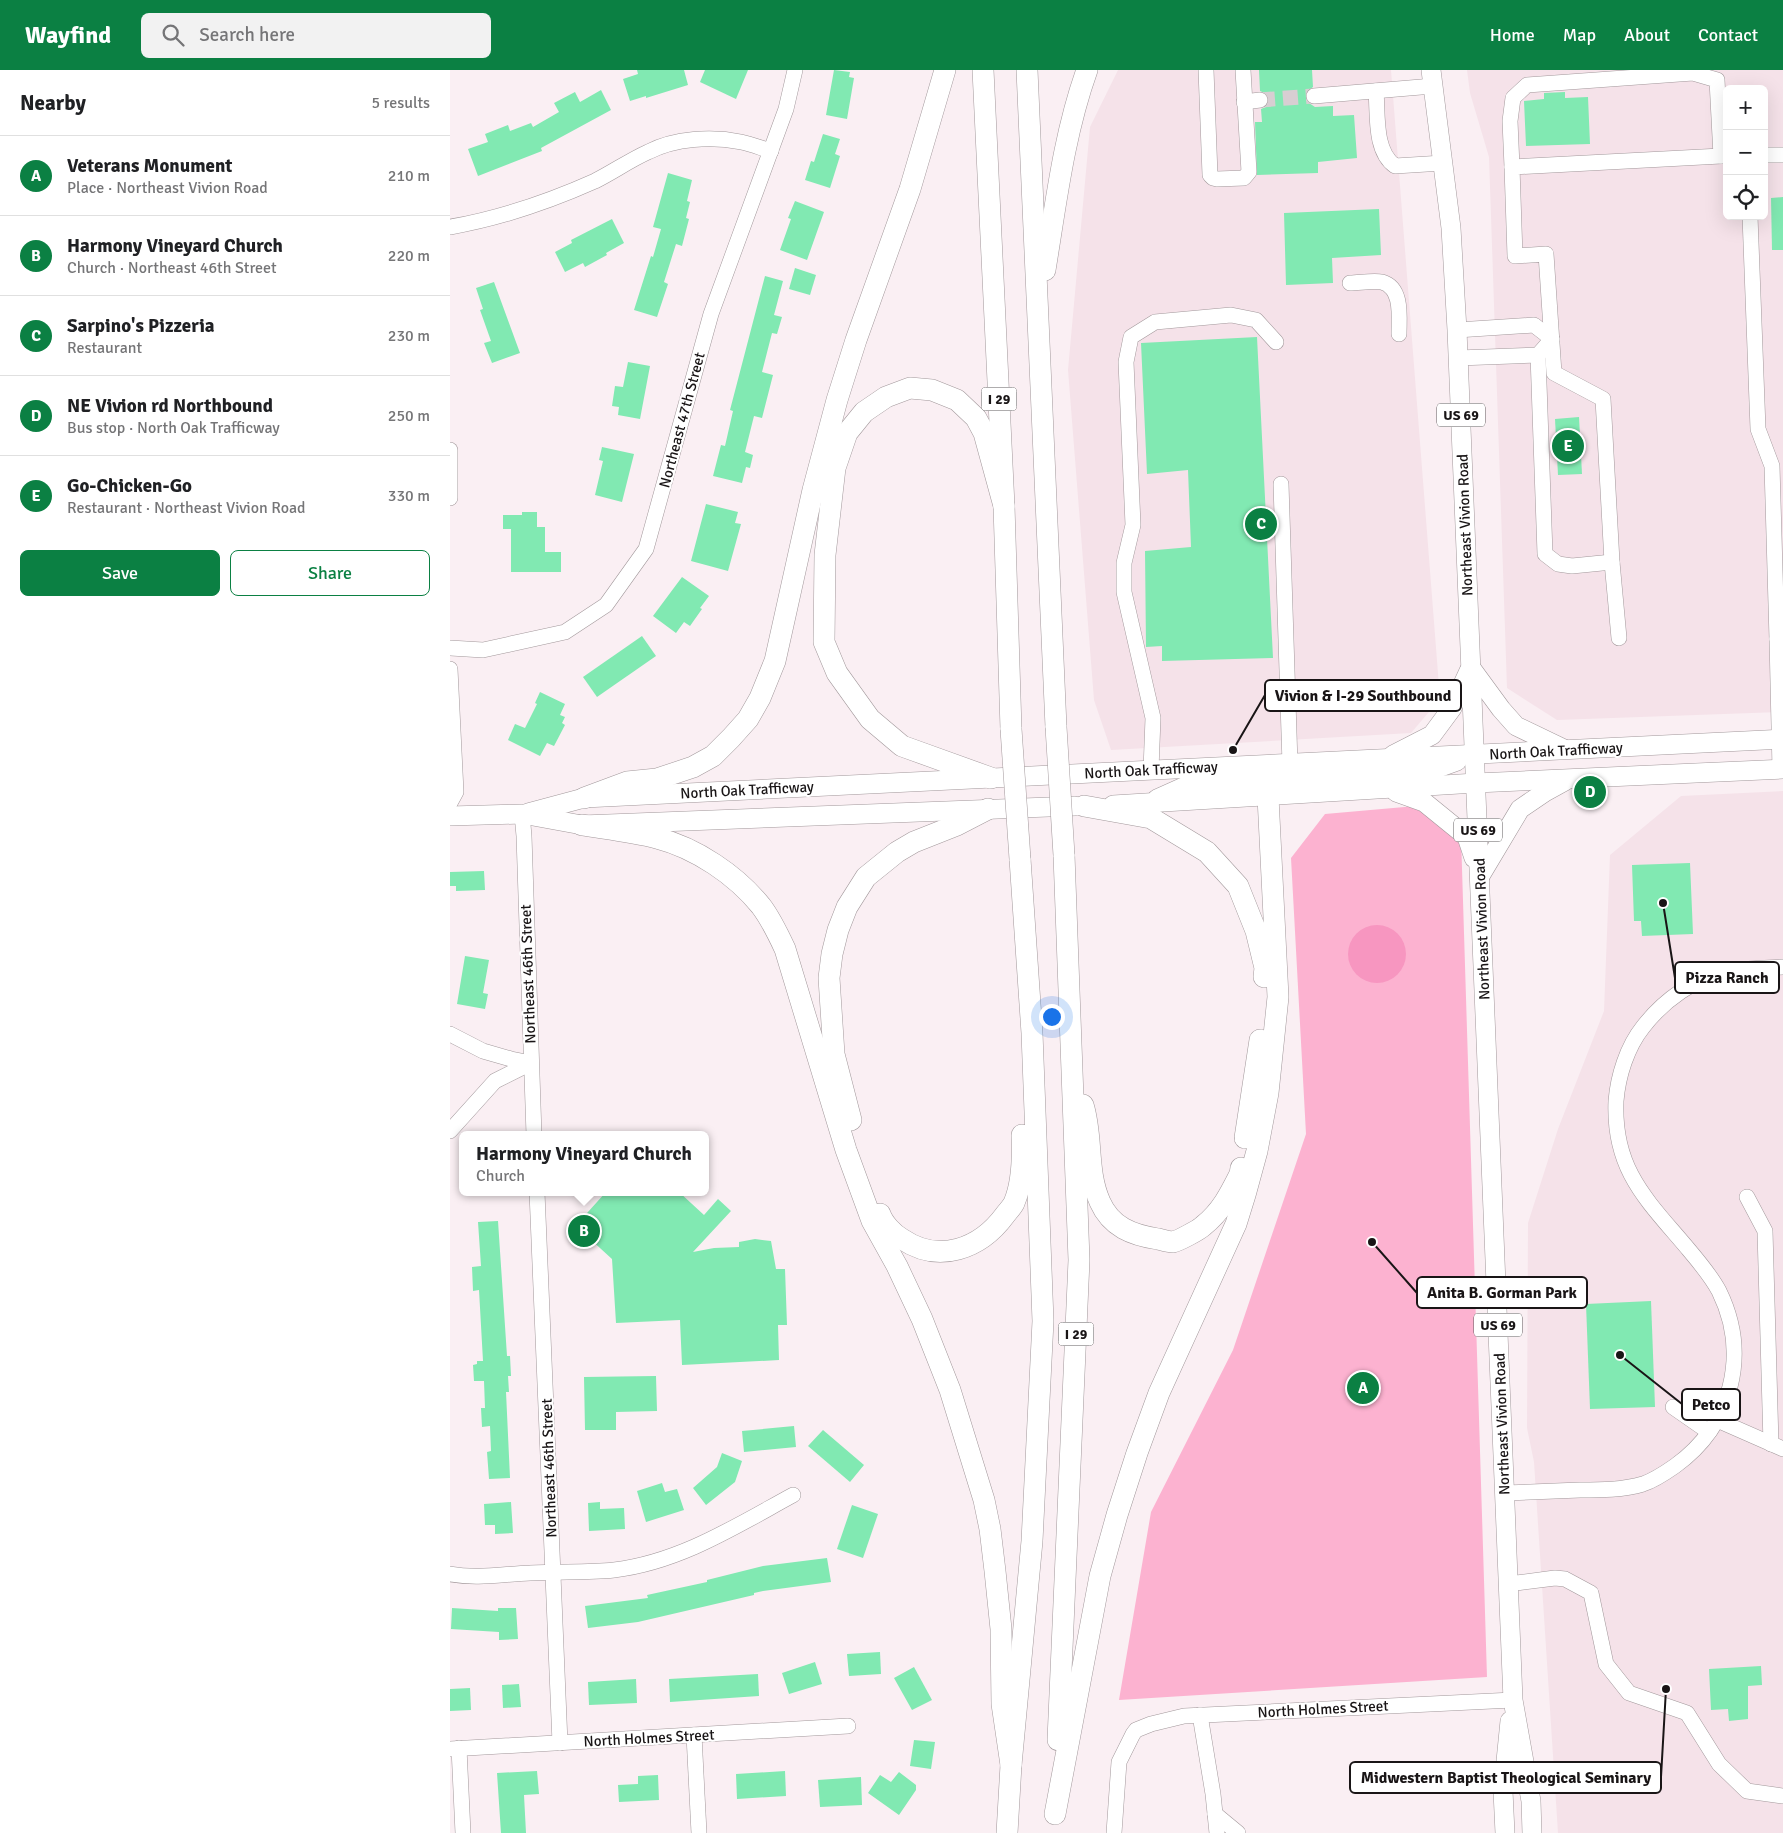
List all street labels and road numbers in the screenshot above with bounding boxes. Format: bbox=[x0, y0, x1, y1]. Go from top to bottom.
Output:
street label: Northeast 47th Street bbox=[655, 350, 709, 490]
road number: I 29 bbox=[982, 388, 1016, 410]
road number: US 69 bbox=[1437, 404, 1485, 426]
street label: Northeast Vivion Road bbox=[1454, 454, 1476, 596]
street label: North Oak Trafficway bbox=[1489, 739, 1623, 763]
street label: North Oak Trafficway bbox=[1084, 758, 1218, 782]
street label: North Oak Trafficway bbox=[680, 778, 814, 802]
road number: US 69 bbox=[1454, 818, 1502, 842]
street label: Northeast Vivion Road bbox=[1471, 858, 1493, 1000]
street label: Northeast 46th Street bbox=[517, 904, 539, 1044]
road number: US 69 bbox=[1474, 1314, 1522, 1336]
road number: I 29 bbox=[1058, 1322, 1094, 1346]
street label: Northeast Vivion Road bbox=[1491, 1353, 1513, 1495]
street label: Northeast 46th Street bbox=[538, 1398, 560, 1538]
street label: North Holmes Street bbox=[1257, 1697, 1389, 1721]
street label: North Holmes Street bbox=[583, 1726, 715, 1750]

